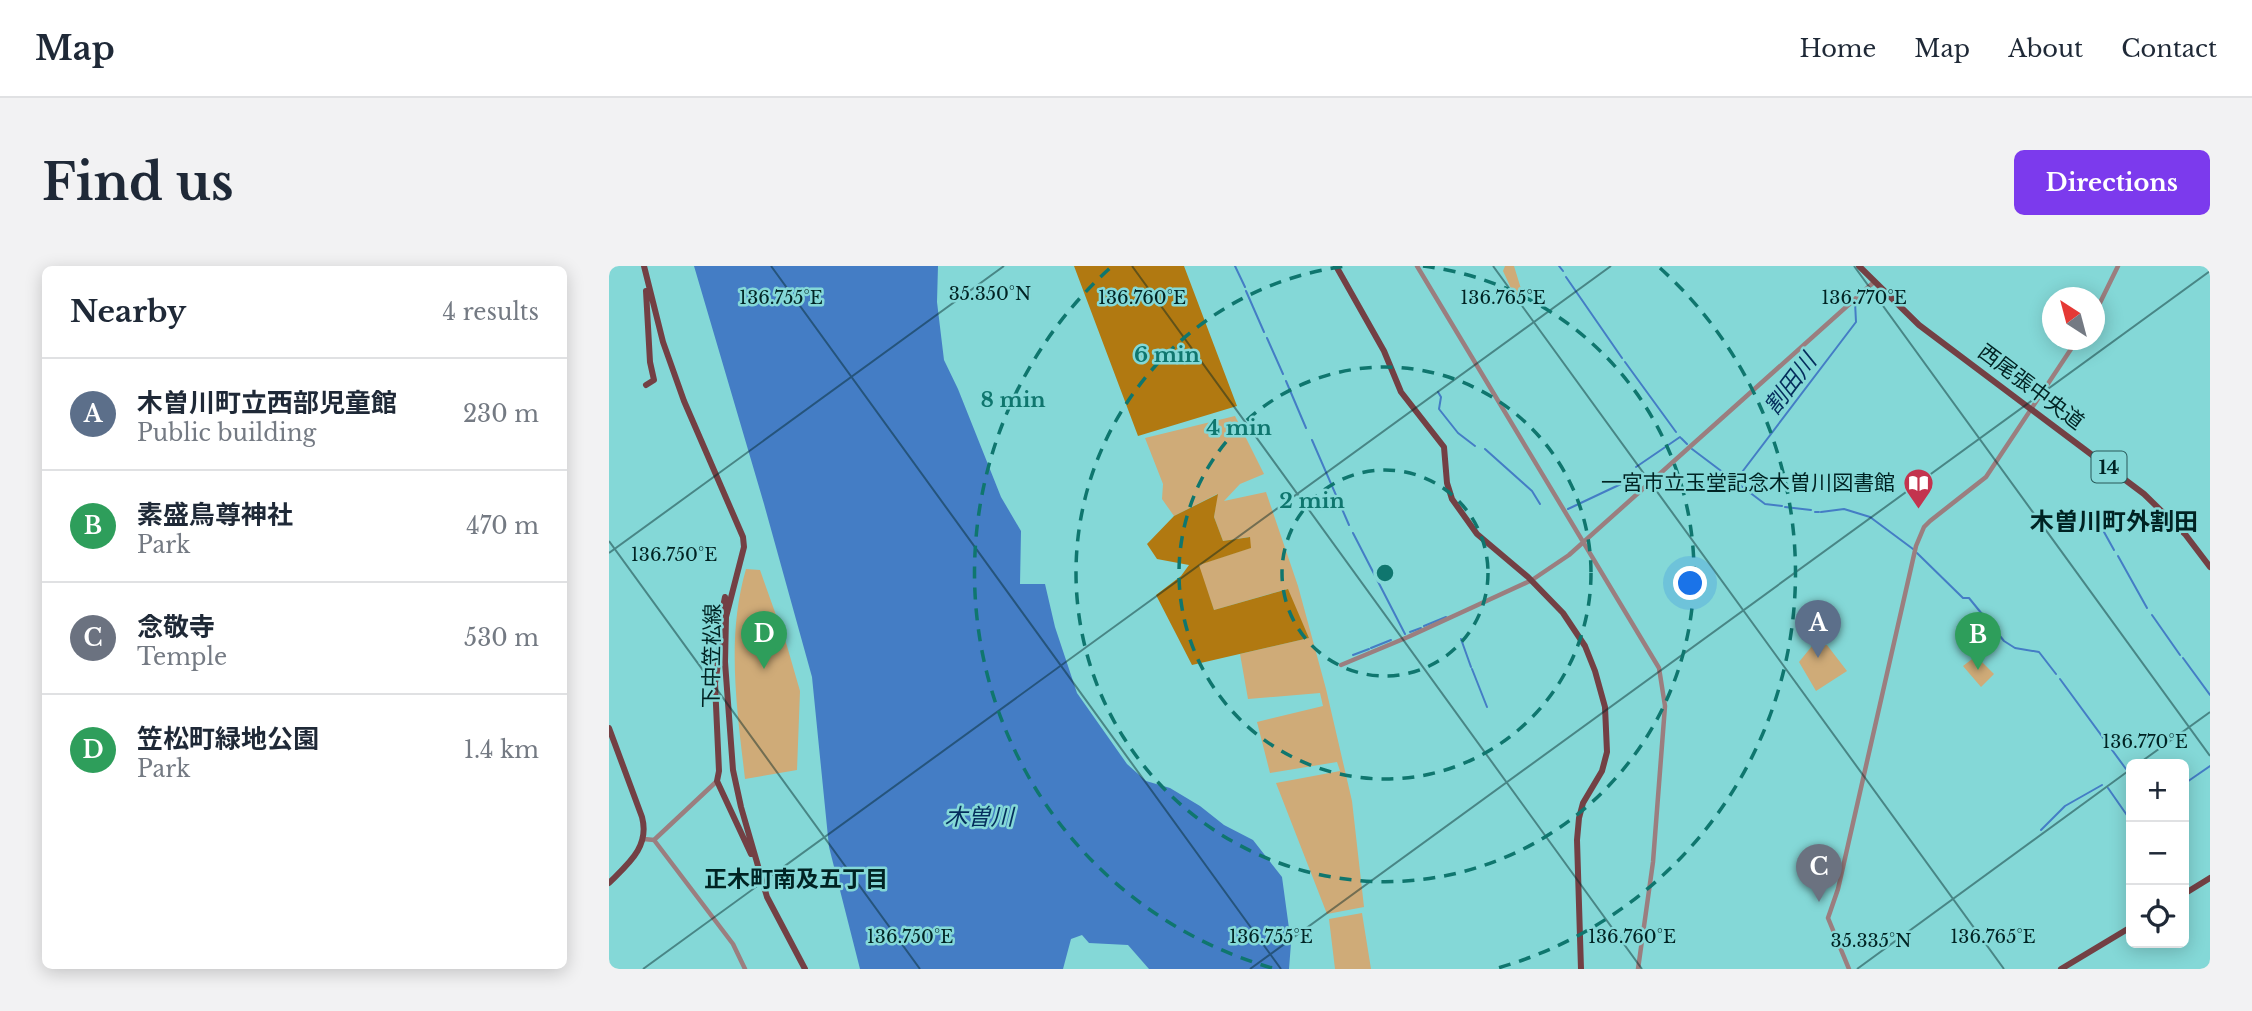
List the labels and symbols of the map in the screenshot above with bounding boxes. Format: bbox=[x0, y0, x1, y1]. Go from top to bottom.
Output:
text: 35.350°N bbox=[949, 283, 1031, 305]
text: 136.755°E bbox=[739, 287, 823, 309]
text: 136.760°E bbox=[1098, 287, 1186, 309]
text: 136.765°E bbox=[1460, 287, 1546, 309]
text: 136.770°E bbox=[1821, 287, 1907, 309]
north arrow bbox=[2042, 287, 2105, 350]
street label: 西尾張中央道 bbox=[1973, 339, 2089, 435]
text: 6 min bbox=[1134, 342, 1200, 368]
water label: 割田川 bbox=[1758, 346, 1824, 420]
text: 8 min bbox=[981, 387, 1046, 413]
text: 4 min bbox=[1206, 415, 1272, 441]
road number: 14 bbox=[2091, 452, 2127, 482]
library icon: 一宮市立玉堂記念木曽川図書館 bbox=[1901, 466, 1935, 510]
place label: 一宮市立玉堂記念木曽川図書館 bbox=[1601, 470, 1895, 496]
text: 2 min bbox=[1279, 488, 1345, 514]
district label: 木曽川町外割田 bbox=[2030, 507, 2198, 536]
text: 136.750°E bbox=[631, 544, 717, 566]
centre of rings bbox=[1373, 561, 1397, 585]
your location bbox=[1673, 566, 1707, 600]
pin: A bbox=[1795, 600, 1841, 658]
street label: 下中笠松線 bbox=[698, 603, 726, 709]
pin: D bbox=[741, 611, 787, 669]
pin: B bbox=[1955, 612, 2001, 670]
text: 136.770°E bbox=[2102, 731, 2188, 753]
water label: 木曽川 bbox=[945, 803, 1017, 831]
pin: C bbox=[1796, 844, 1842, 902]
district label: 正木町南及五丁目 bbox=[704, 865, 888, 893]
text: 136.750°E bbox=[867, 926, 953, 948]
text: 136.755°E bbox=[1229, 926, 1313, 948]
text: 136.760°E bbox=[1588, 926, 1676, 948]
text: 136.765°E bbox=[1950, 926, 2036, 948]
text: 35.335°N bbox=[1831, 930, 1911, 952]

